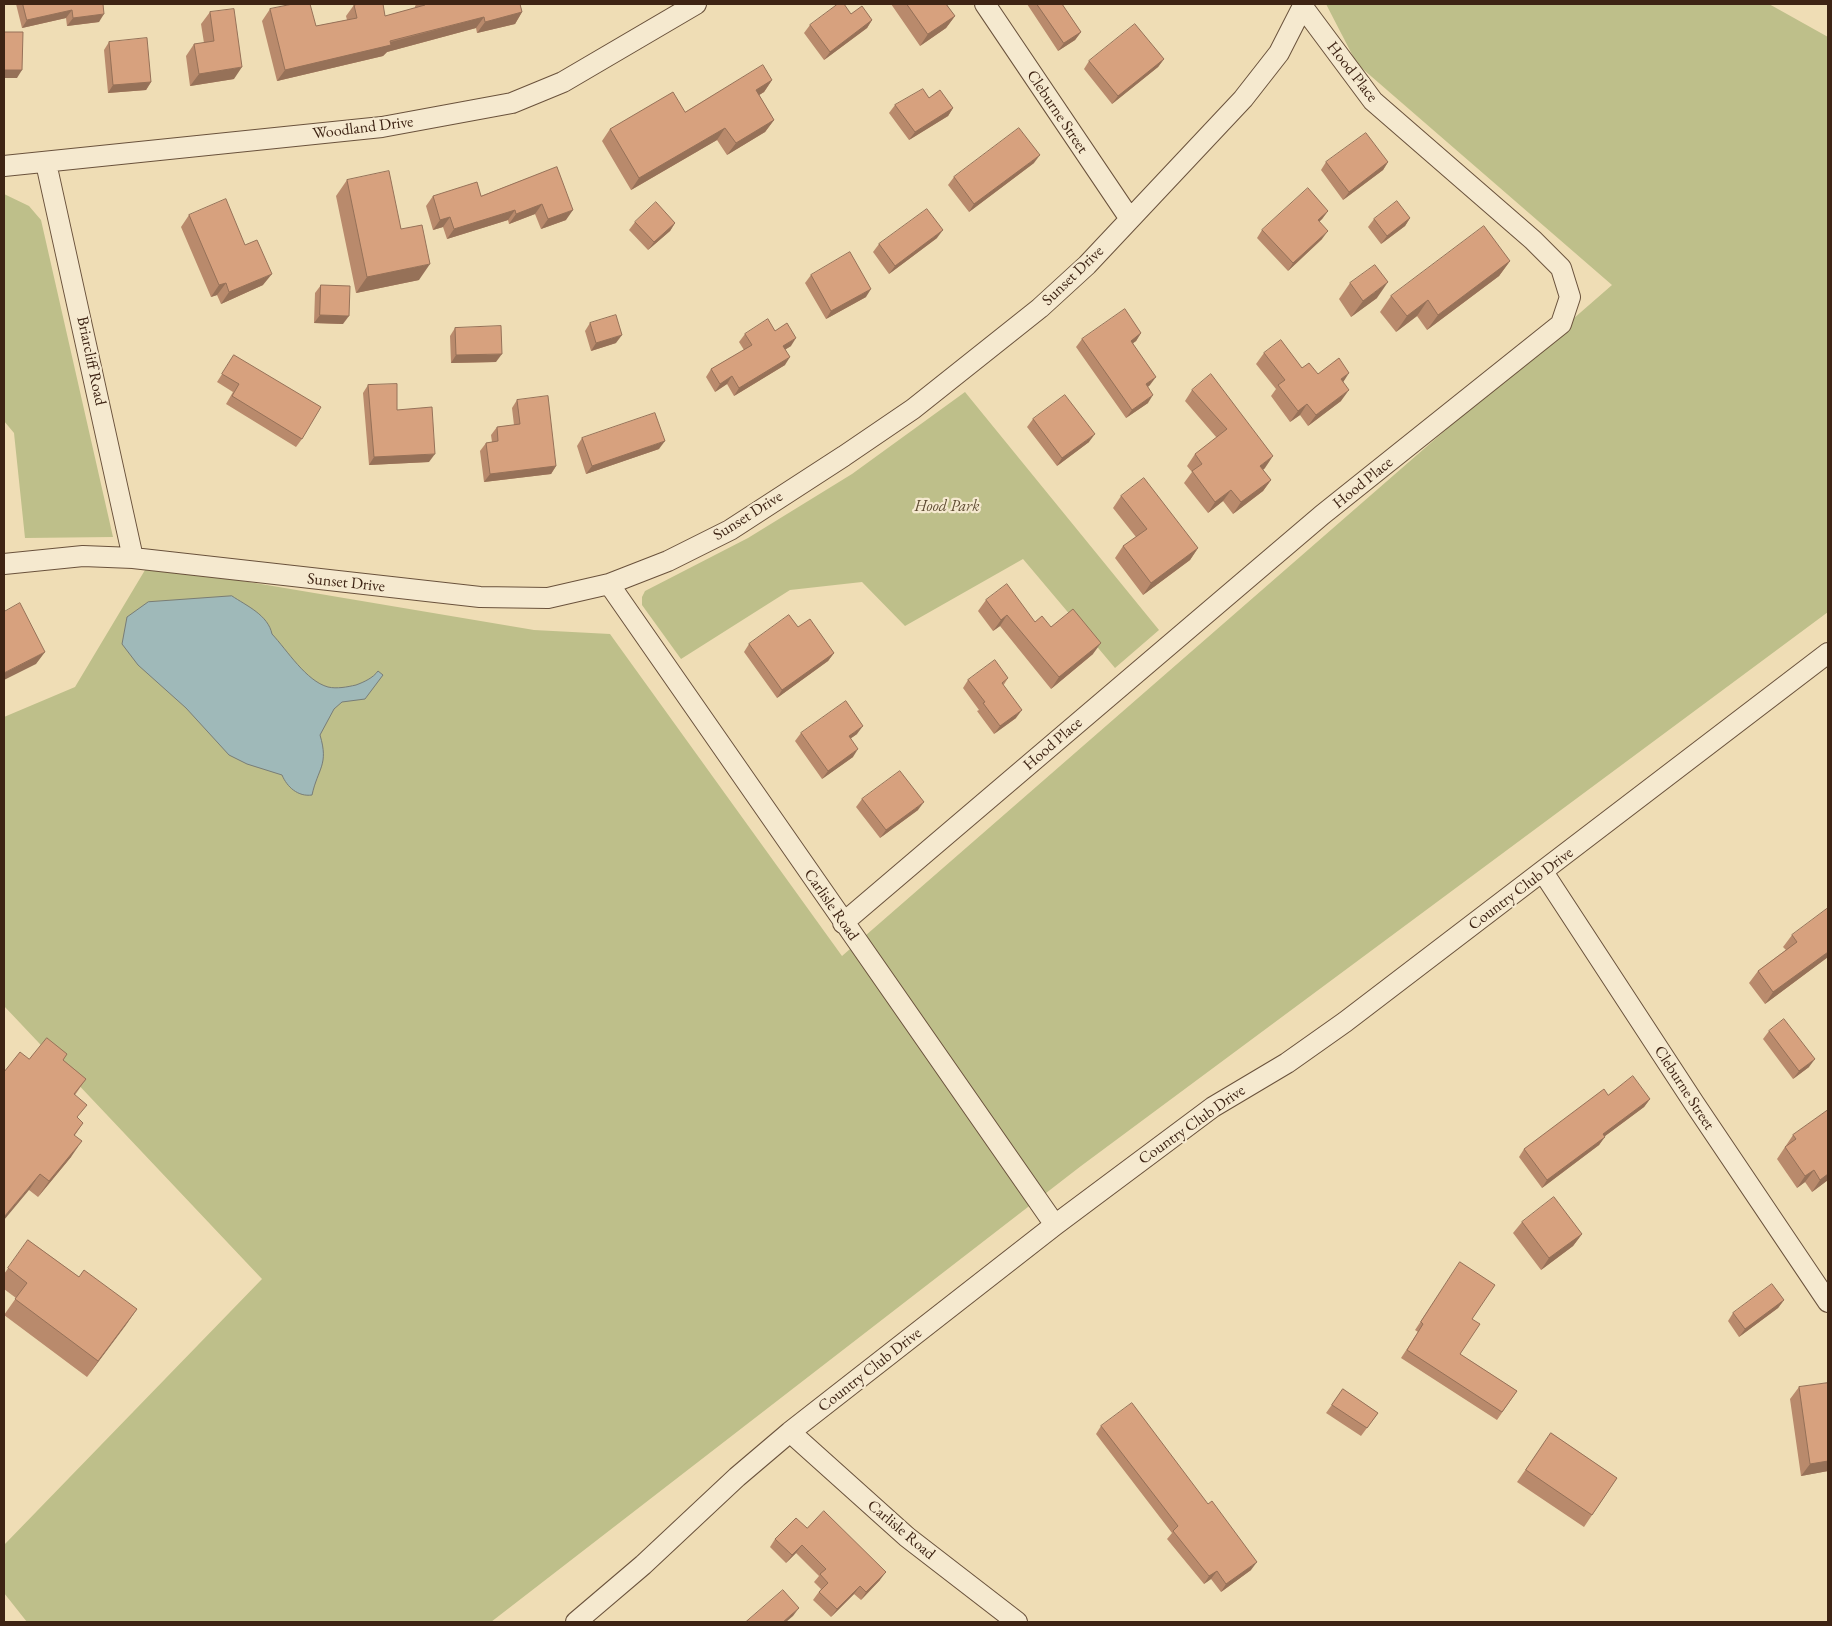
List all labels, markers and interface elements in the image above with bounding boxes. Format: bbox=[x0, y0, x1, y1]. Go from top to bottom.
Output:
street label: Hood Place bbox=[1322, 38, 1382, 106]
street label: Cleburne Street bbox=[1022, 67, 1092, 157]
street label: Woodland Drive bbox=[312, 112, 414, 144]
street label: Sunset Drive bbox=[1038, 242, 1108, 310]
street label: Briarcliff Road bbox=[72, 315, 110, 407]
street label: Hood Place bbox=[1329, 453, 1397, 513]
street label: Sunset Drive bbox=[710, 487, 786, 545]
park label: Hood Park bbox=[915, 497, 979, 517]
street label: Sunset Drive bbox=[306, 569, 386, 597]
street label: Hood Place bbox=[1020, 713, 1086, 775]
street label: Country Club Drive bbox=[1465, 843, 1577, 935]
street label: Carlisle Road bbox=[799, 866, 863, 944]
street label: Cleburne Street bbox=[1650, 1042, 1718, 1134]
street label: Country Club Drive bbox=[1135, 1081, 1249, 1169]
street label: Country Club Drive bbox=[814, 1324, 926, 1416]
street label: Carlisle Road bbox=[863, 1496, 939, 1564]

